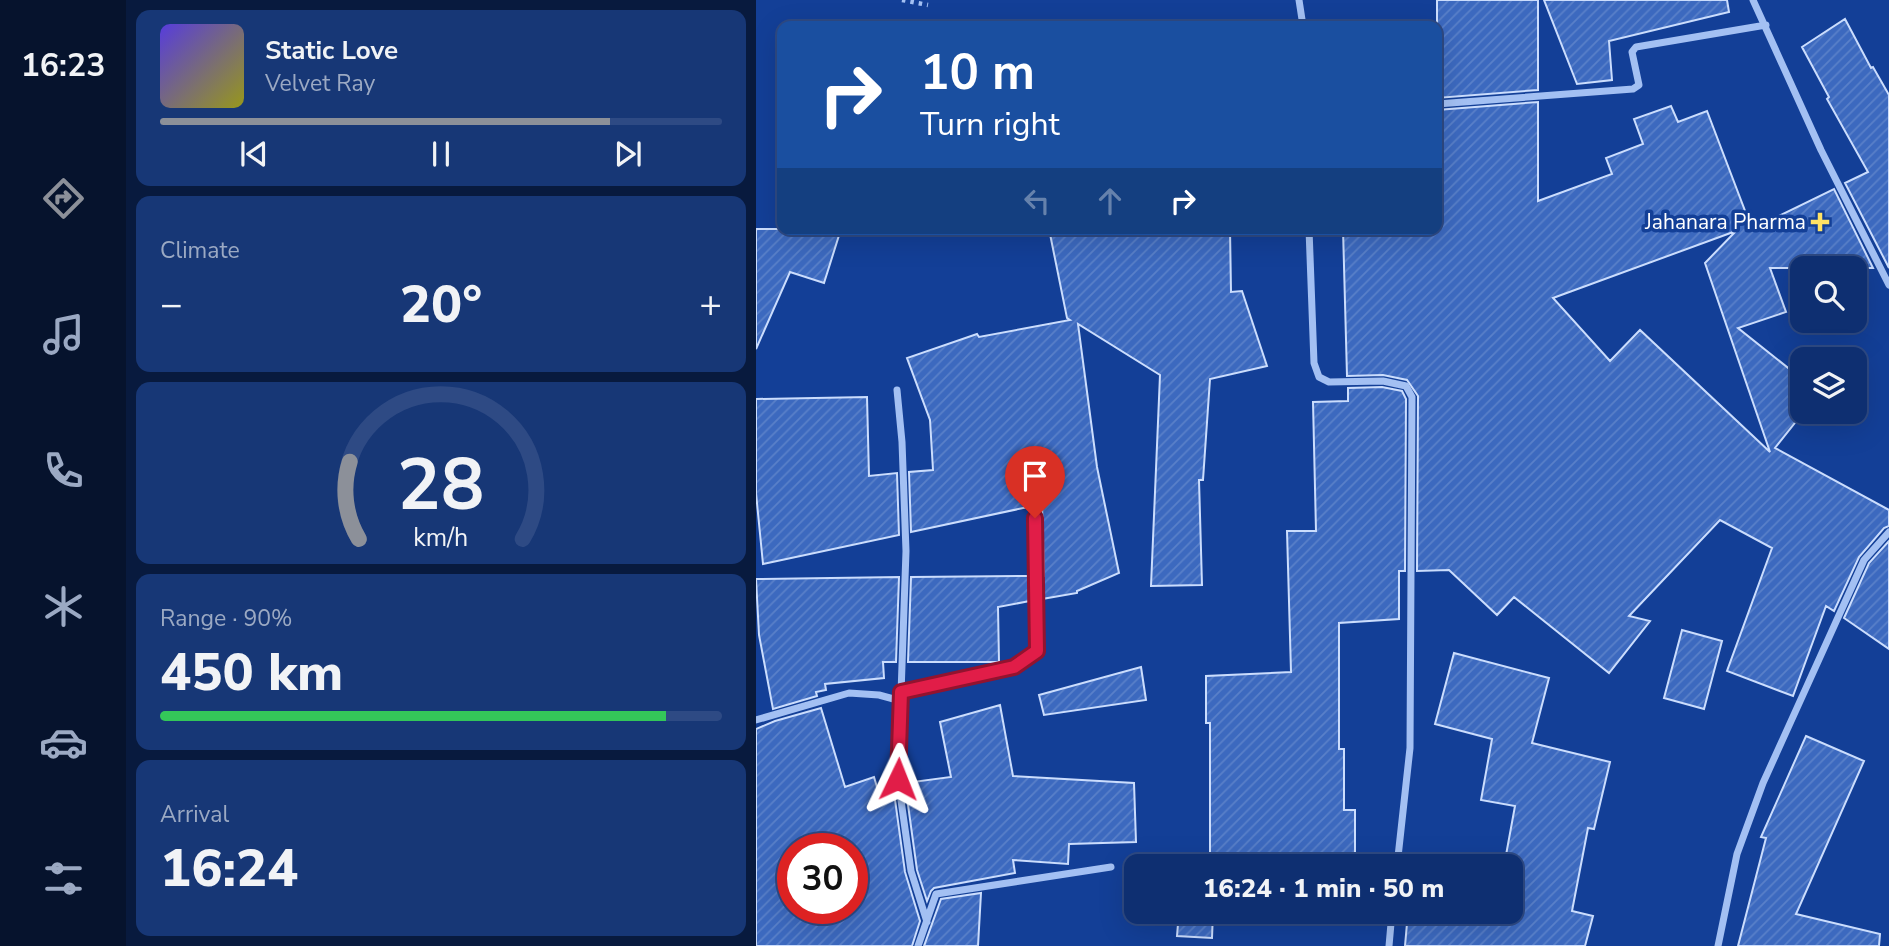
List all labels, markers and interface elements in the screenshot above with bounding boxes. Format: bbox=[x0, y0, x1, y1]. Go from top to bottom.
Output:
text: Static Love bbox=[265, 33, 398, 68]
text: 10 m bbox=[920, 39, 1035, 106]
text: 16:23 bbox=[21, 44, 105, 87]
icon: right bbox=[805, 49, 896, 140]
text: Velvet Ray bbox=[265, 68, 375, 99]
text: Turn right bbox=[920, 103, 1060, 146]
icon: previous bbox=[235, 135, 273, 173]
icon: pause bbox=[422, 135, 460, 173]
icon: next bbox=[609, 135, 647, 173]
icon: directions bbox=[39, 174, 88, 223]
icon: left bbox=[1018, 182, 1056, 220]
icon: ahead bbox=[1091, 182, 1129, 220]
icon: right bbox=[1164, 182, 1202, 220]
place label: Jahanara Pharma bbox=[1644, 208, 1806, 236]
marker: Jahanara Pharma bbox=[1812, 214, 1828, 230]
text: Climate bbox=[160, 235, 240, 266]
map controls bbox=[1790, 256, 1867, 424]
button: search bbox=[1790, 256, 1867, 333]
text: 20° bbox=[400, 269, 482, 340]
text: − bbox=[160, 279, 183, 330]
text: + bbox=[699, 279, 722, 330]
icon: music bbox=[39, 310, 88, 359]
button: layers bbox=[1790, 347, 1867, 424]
text: 28 bbox=[397, 435, 485, 535]
icon: phone bbox=[39, 446, 88, 495]
pin bbox=[1005, 446, 1065, 518]
icon: arrive bbox=[1016, 457, 1054, 495]
text: km/h bbox=[413, 521, 469, 555]
icon: climate bbox=[39, 582, 88, 631]
text: Range · 90% bbox=[160, 603, 292, 634]
text: 450 km bbox=[160, 637, 343, 708]
icon: car bbox=[39, 718, 88, 767]
position arrow bbox=[861, 742, 935, 816]
text: Arrival bbox=[160, 799, 229, 830]
text: 16:24 bbox=[160, 833, 298, 904]
speed limit sign: 30 bbox=[777, 833, 868, 924]
icon: filters bbox=[39, 854, 88, 903]
text: 16:24 · 1 min · 50 m bbox=[1203, 871, 1444, 906]

